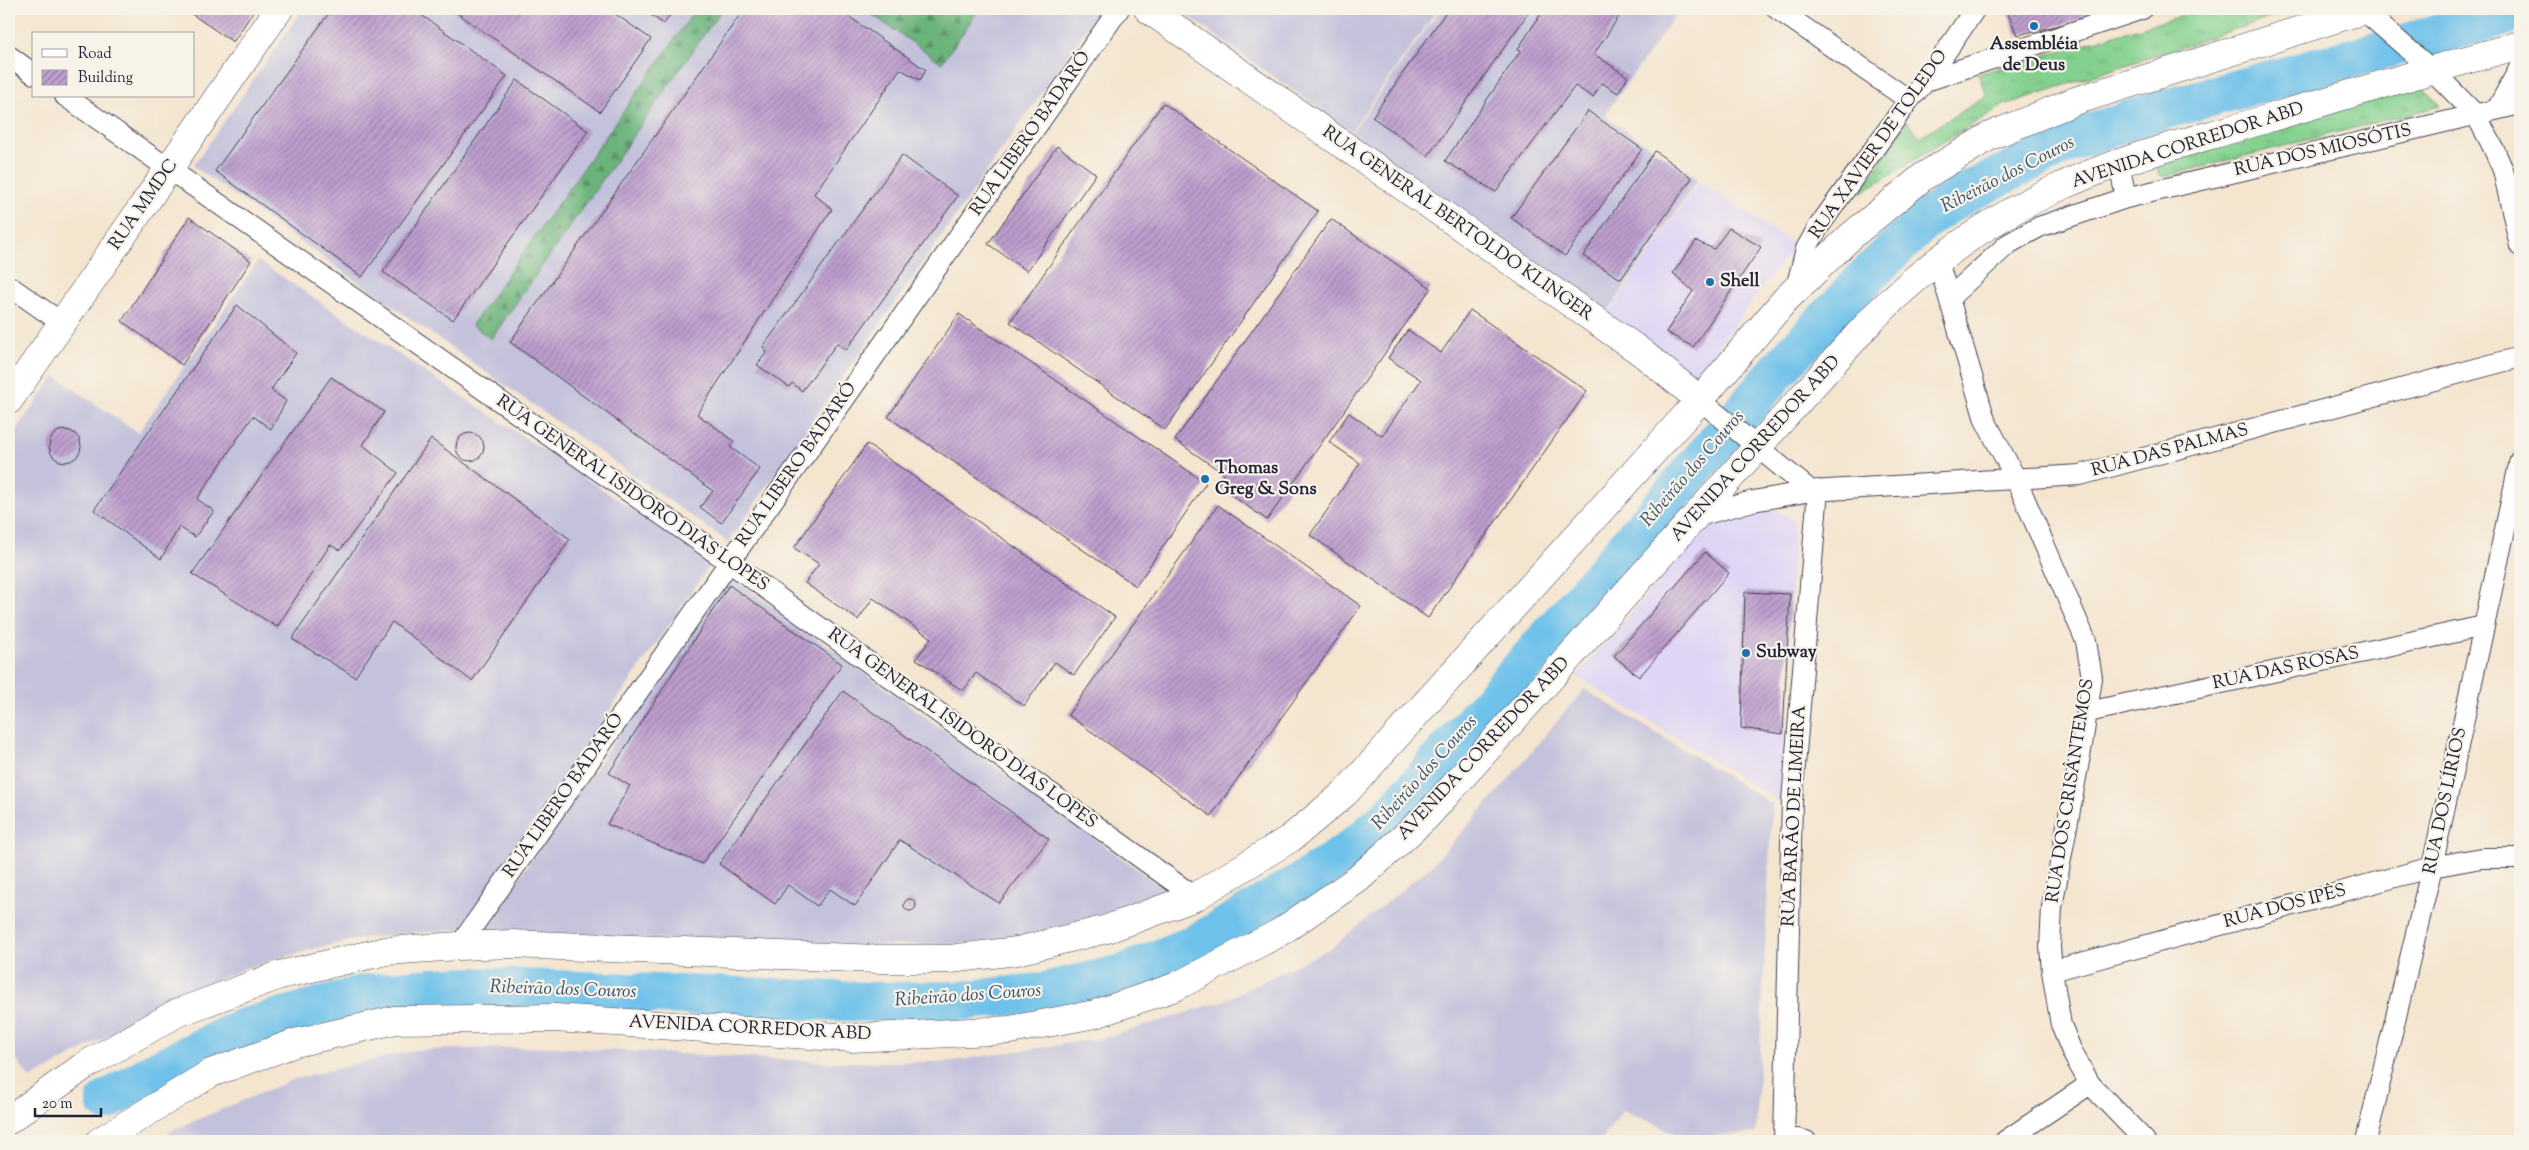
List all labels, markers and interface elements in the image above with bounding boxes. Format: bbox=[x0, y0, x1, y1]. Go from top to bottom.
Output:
marker: Assembléia de Deus bbox=[2028, 20, 2040, 32]
legend bbox=[32, 32, 195, 98]
place label: Assembléia de Deus bbox=[1990, 32, 2079, 79]
text: Road bbox=[78, 44, 112, 65]
street label: RUA XAVIER DE TOLEDO bbox=[1804, 45, 1954, 245]
street label: RUA LIBERO BADARÓ bbox=[963, 46, 1098, 222]
text: Building bbox=[78, 68, 133, 89]
street label: AVENIDA CORREDOR ABD bbox=[2069, 96, 2307, 196]
street label: RUA DOS MIOSÓTIS bbox=[2232, 117, 2414, 184]
street label: RUA GENERAL BERTOLDO KLINGER bbox=[1316, 120, 1598, 328]
water label: Ribeirão dos Couros bbox=[1936, 130, 2080, 220]
street label: RUA MMDC bbox=[103, 154, 185, 256]
place label: Shell bbox=[1720, 269, 1760, 295]
marker: Shell bbox=[1704, 276, 1716, 288]
street label: AVENIDA CORREDOR ABD bbox=[1665, 350, 1847, 548]
street label: RUA LIBERO BADARÓ bbox=[729, 377, 864, 553]
street label: RUA GENERAL ISIDORO DIAS LOPES bbox=[490, 389, 774, 599]
water label: Ribeirão dos Couros bbox=[1635, 405, 1751, 533]
street label: RUA DAS PALMAS bbox=[2088, 418, 2252, 484]
place label: Thomas Greg & Sons bbox=[1215, 456, 1317, 503]
marker: Thomas Greg & Sons bbox=[1199, 473, 1211, 485]
street label: RUA GENERAL ISIDORO DIAS LOPES bbox=[822, 622, 1102, 836]
place label: Subway bbox=[1756, 640, 1817, 666]
street label: RUA DAS ROSAS bbox=[2210, 641, 2362, 697]
marker: Subway bbox=[1740, 647, 1752, 659]
street label: AVENIDA CORREDOR ABD bbox=[1392, 651, 1576, 847]
street label: RUA DOS CRISÂNTEMOS bbox=[2039, 677, 2102, 905]
street label: RUA BARÃO DE LIMEIRA bbox=[1776, 704, 1814, 927]
street label: RUA LIBERO BADARÓ bbox=[496, 708, 631, 884]
water label: Ribeirão dos Couros bbox=[1366, 709, 1484, 837]
street label: RUA DOS LÍRIOS bbox=[2418, 725, 2474, 877]
street label: RUA DOS IPÊS bbox=[2221, 877, 2349, 936]
water label: Ribeirão dos Couros bbox=[489, 974, 637, 1006]
water label: Ribeirão dos Couros bbox=[894, 977, 1042, 1015]
street label: AVENIDA CORREDOR ABD bbox=[628, 1010, 872, 1048]
scale bar bbox=[35, 1085, 101, 1117]
text: 20 m bbox=[42, 1094, 73, 1115]

